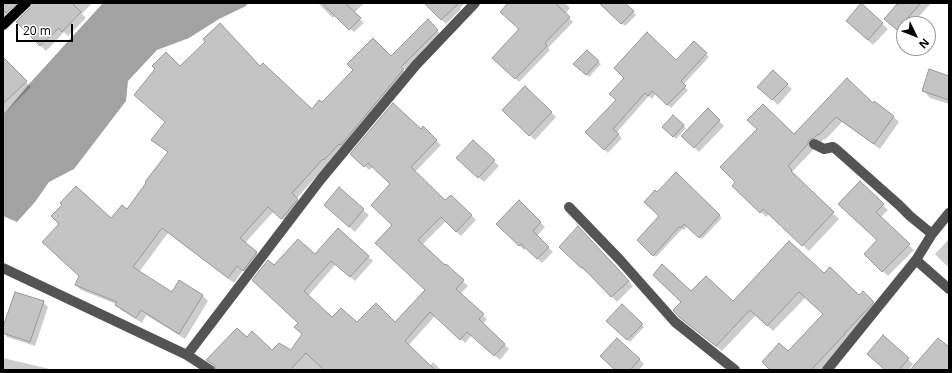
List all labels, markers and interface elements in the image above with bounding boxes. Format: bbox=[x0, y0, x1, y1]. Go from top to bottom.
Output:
scale bar bbox=[18, 16, 75, 42]
north arrow bbox=[896, 16, 936, 56]
text: 20 m bbox=[23, 22, 51, 39]
text: N bbox=[916, 35, 933, 52]

